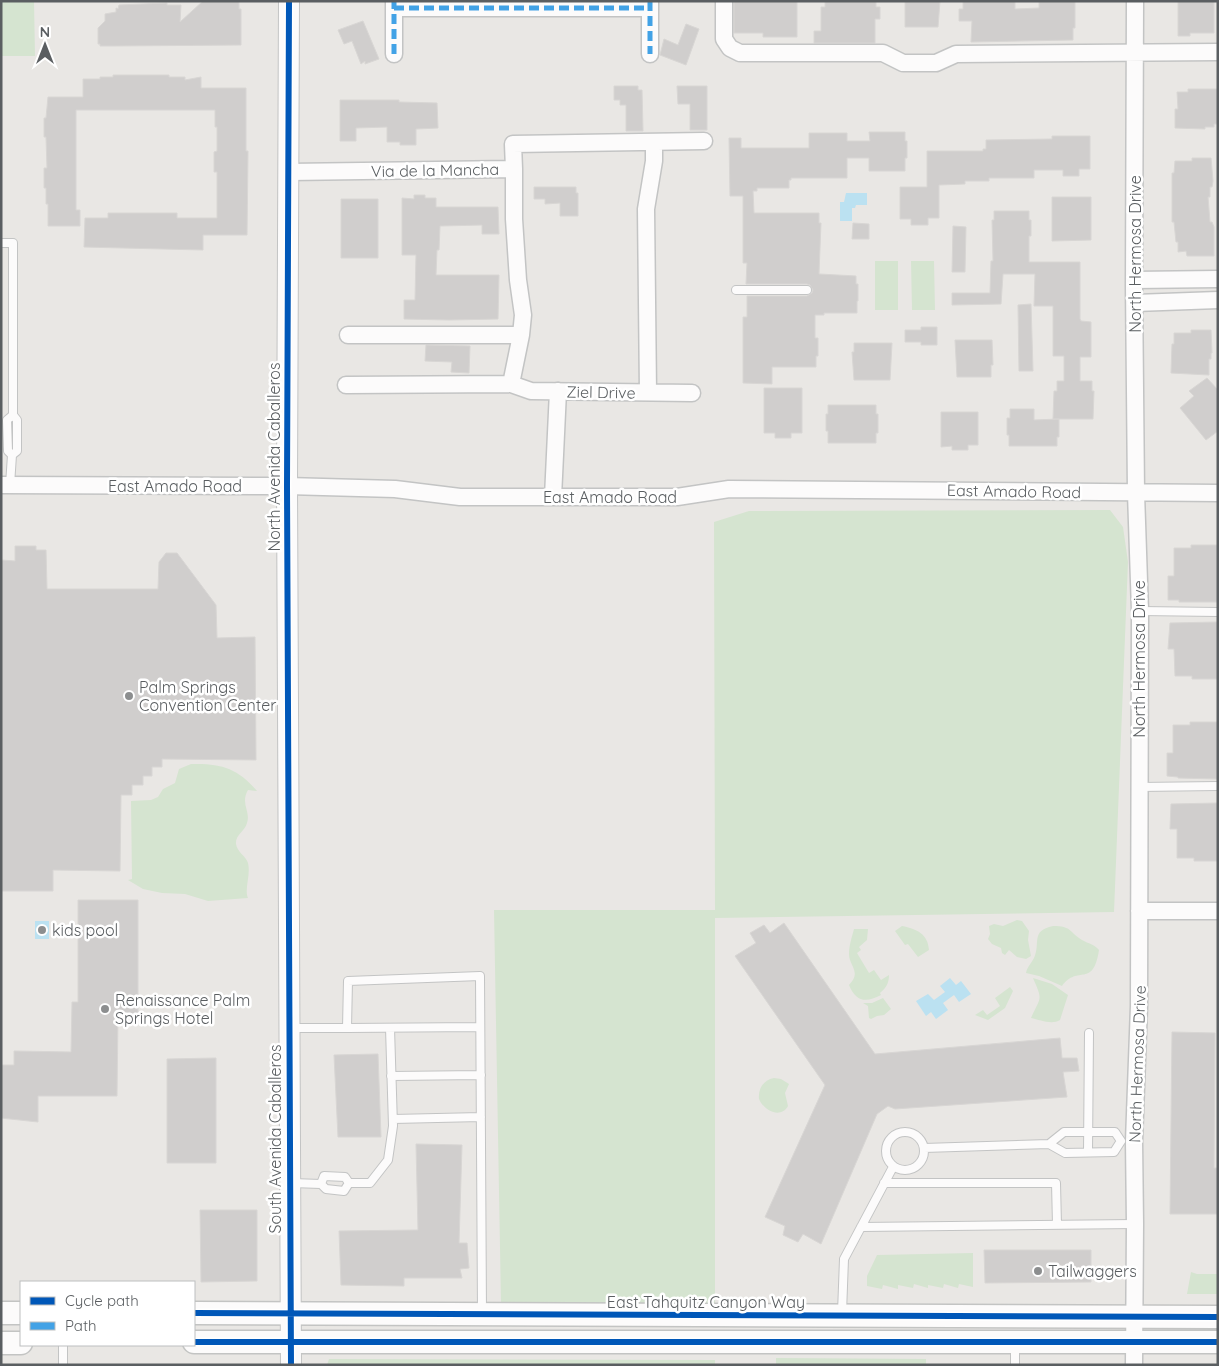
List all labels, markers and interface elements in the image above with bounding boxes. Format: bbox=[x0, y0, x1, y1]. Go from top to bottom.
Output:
north arrow bbox=[20, 20, 70, 70]
text: N bbox=[40, 23, 50, 41]
street label: Via de la Mancha bbox=[371, 159, 499, 181]
street label: North Hermosa Drive bbox=[1125, 175, 1145, 333]
street label: North Avenida Caballeros bbox=[264, 363, 284, 551]
street label: Ziel Drive bbox=[566, 381, 636, 403]
street label: East Amado Road bbox=[108, 476, 242, 496]
street label: East Amado Road bbox=[947, 480, 1081, 502]
street label: East Amado Road bbox=[543, 487, 677, 507]
street label: North Hermosa Drive bbox=[1129, 580, 1149, 738]
place label: Palm Springs Convention Center bbox=[139, 677, 276, 715]
marker: Palm Springs Convention Center bbox=[123, 690, 135, 702]
place label: kids pool bbox=[52, 920, 118, 940]
marker: kids pool bbox=[36, 924, 48, 936]
street label: North Hermosa Drive bbox=[1124, 985, 1150, 1143]
place label: Renaissance Palm Springs Hotel bbox=[115, 990, 250, 1028]
marker: Renaissance Palm Springs Hotel bbox=[99, 1003, 111, 1015]
street label: South Avenida Caballeros bbox=[265, 1044, 285, 1234]
place label: Tailwaggers bbox=[1048, 1261, 1137, 1281]
marker: Tailwaggers bbox=[1032, 1265, 1044, 1277]
legend bbox=[20, 1281, 195, 1346]
text: Cycle path bbox=[65, 1291, 139, 1310]
street label: East Tahquitz Canyon Way bbox=[607, 1292, 805, 1312]
text: Path bbox=[65, 1316, 97, 1335]

